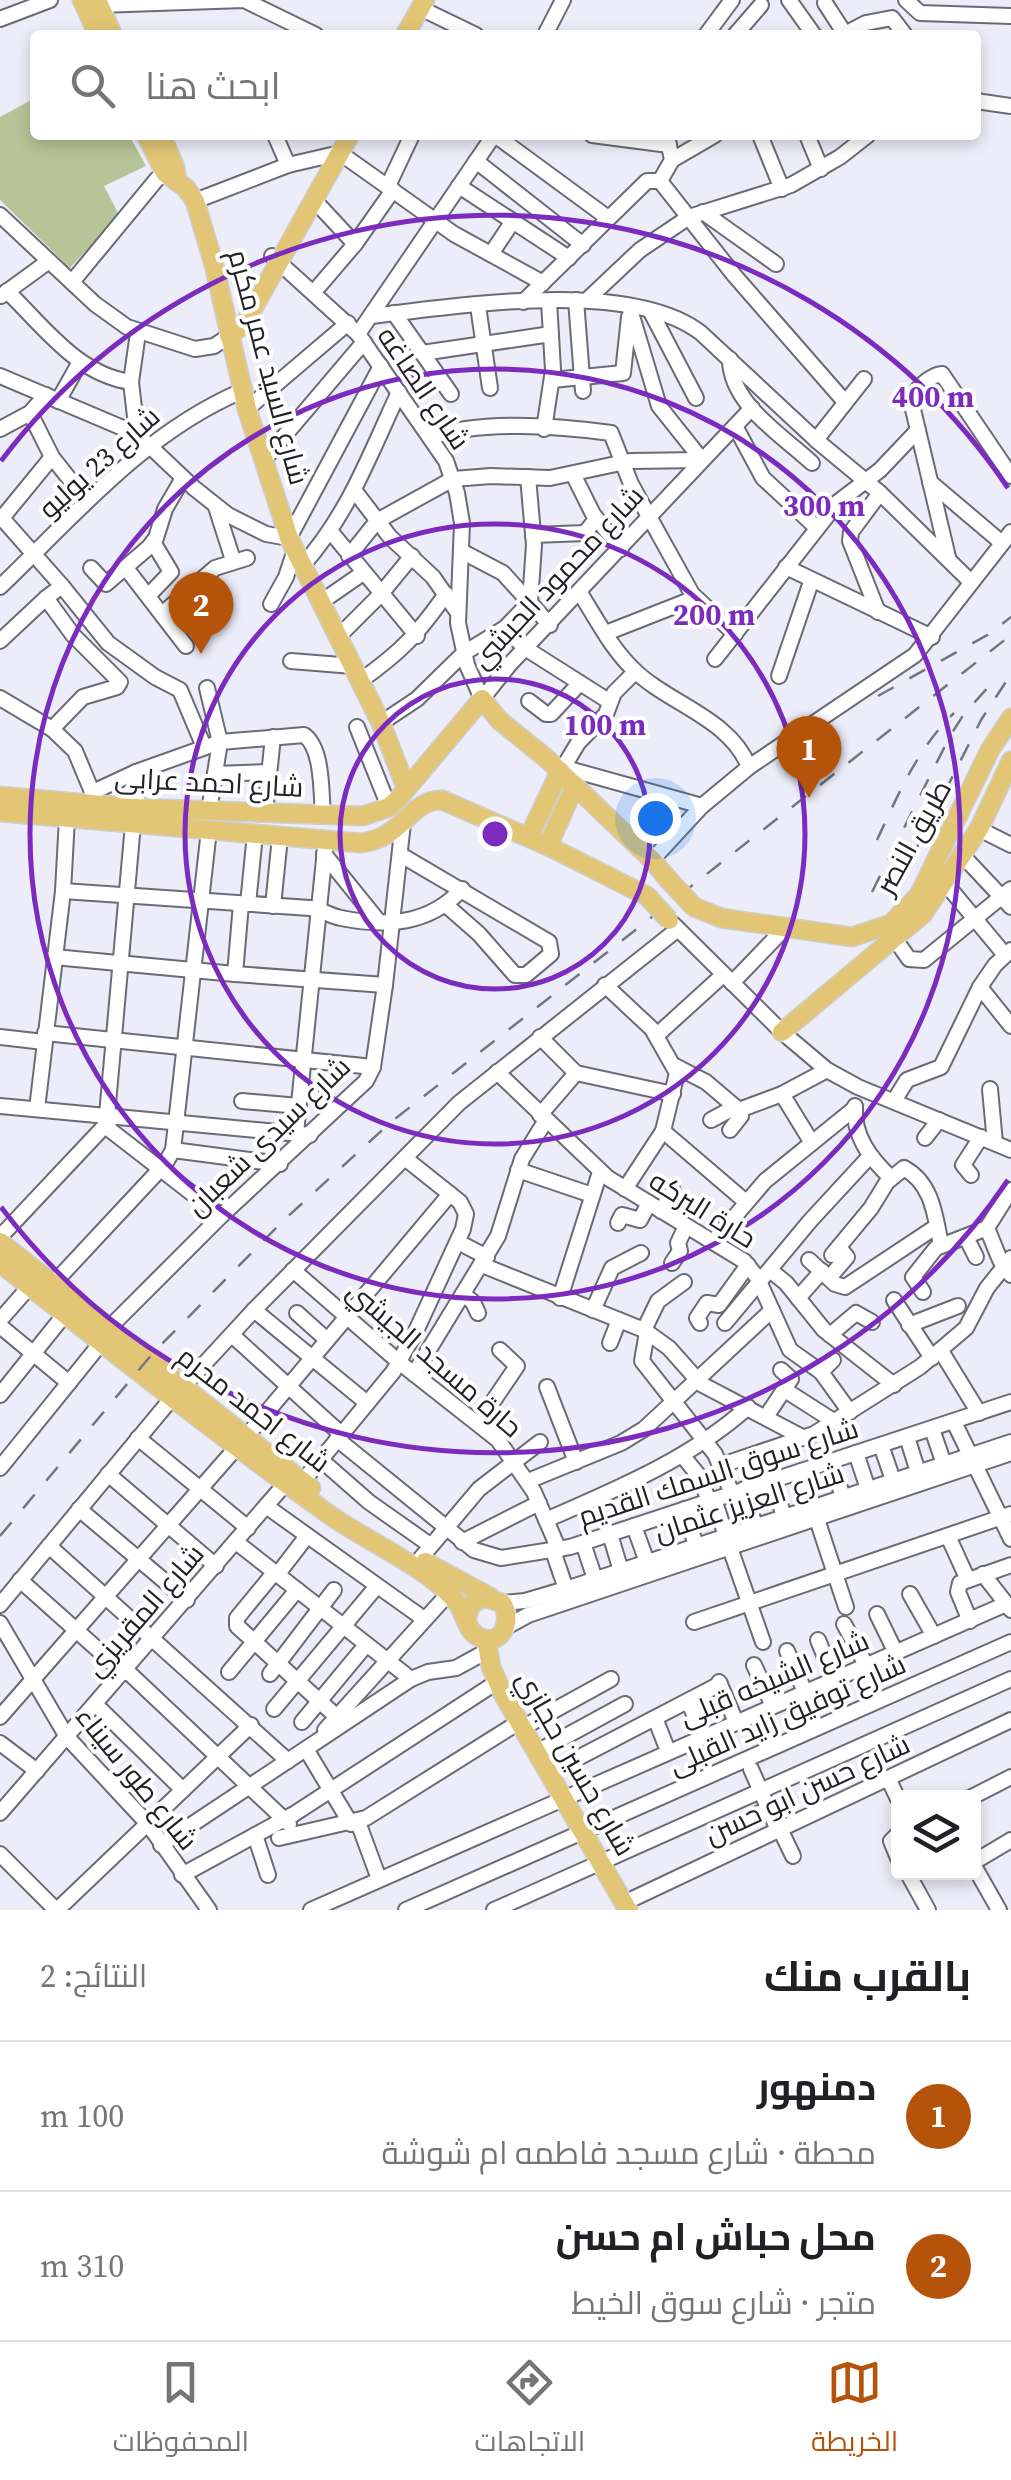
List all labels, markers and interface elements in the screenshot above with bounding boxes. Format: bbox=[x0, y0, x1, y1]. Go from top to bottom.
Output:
search box bbox=[30, 30, 981, 140]
icon: search bbox=[65, 58, 120, 113]
text: ابحث هنا bbox=[145, 60, 281, 112]
street label: شارع السيد عمر مكرم bbox=[218, 245, 319, 489]
street label: شارع الصاغه bbox=[369, 319, 479, 457]
text: 400 m bbox=[892, 376, 974, 417]
street label: شارع 23 يوليو bbox=[30, 397, 168, 527]
street label: شارع محمود الحبشي bbox=[462, 477, 653, 678]
text: 300 m bbox=[783, 485, 865, 526]
pin: 2 bbox=[168, 572, 234, 654]
text: 200 m bbox=[673, 594, 755, 635]
text: 100 m bbox=[564, 704, 646, 745]
pin: 1 bbox=[776, 716, 842, 798]
street label: شارع احمد عرابى bbox=[114, 758, 304, 806]
street label: طريق النصر bbox=[865, 773, 960, 903]
your location bbox=[630, 793, 681, 844]
centre of rings bbox=[477, 816, 513, 852]
street label: شارع سيدى شعبان bbox=[178, 1048, 358, 1224]
street label: حارة البركه bbox=[642, 1161, 764, 1257]
street label: حارة مسجد الجيشي bbox=[338, 1272, 531, 1447]
street label: شارع احمد محرم bbox=[169, 1337, 339, 1482]
street label: شارع سوق السمك القديم bbox=[573, 1409, 863, 1536]
street label: شارع العزيز عثمان bbox=[649, 1453, 849, 1551]
street label: شارع المقريزي bbox=[76, 1536, 215, 1686]
street label: شارع الشيخه قبلى bbox=[673, 1621, 875, 1735]
street label: شارع توفيق زايد القبلى bbox=[662, 1645, 912, 1783]
street label: شارع حسين حجازي bbox=[505, 1663, 644, 1864]
street label: شارع طور سيناء bbox=[67, 1698, 207, 1858]
street label: شارع حسن ابو حسن bbox=[698, 1725, 916, 1853]
map controls bbox=[891, 1790, 981, 1880]
button: layers bbox=[891, 1790, 981, 1880]
text: بالقرب منك bbox=[764, 1947, 971, 2005]
text: النتائج: 2 bbox=[40, 1954, 147, 1998]
text: دمنهور bbox=[757, 2061, 876, 2113]
text: 100 m bbox=[40, 2094, 124, 2138]
text: 1 bbox=[930, 2094, 947, 2138]
text: محطة · شارع مسجد فاطمه ام شوشة bbox=[382, 2131, 876, 2175]
text: محل حباش ام حسن bbox=[556, 2211, 876, 2263]
text: 310 m bbox=[40, 2244, 124, 2288]
text: 2 bbox=[930, 2244, 947, 2288]
text: متجر · شارع سوق الخيط bbox=[572, 2281, 876, 2325]
tab: المحفوظات bbox=[113, 2355, 249, 2467]
tab: الاتجاهات bbox=[475, 2355, 585, 2467]
tab: الخريطة bbox=[811, 2355, 898, 2467]

